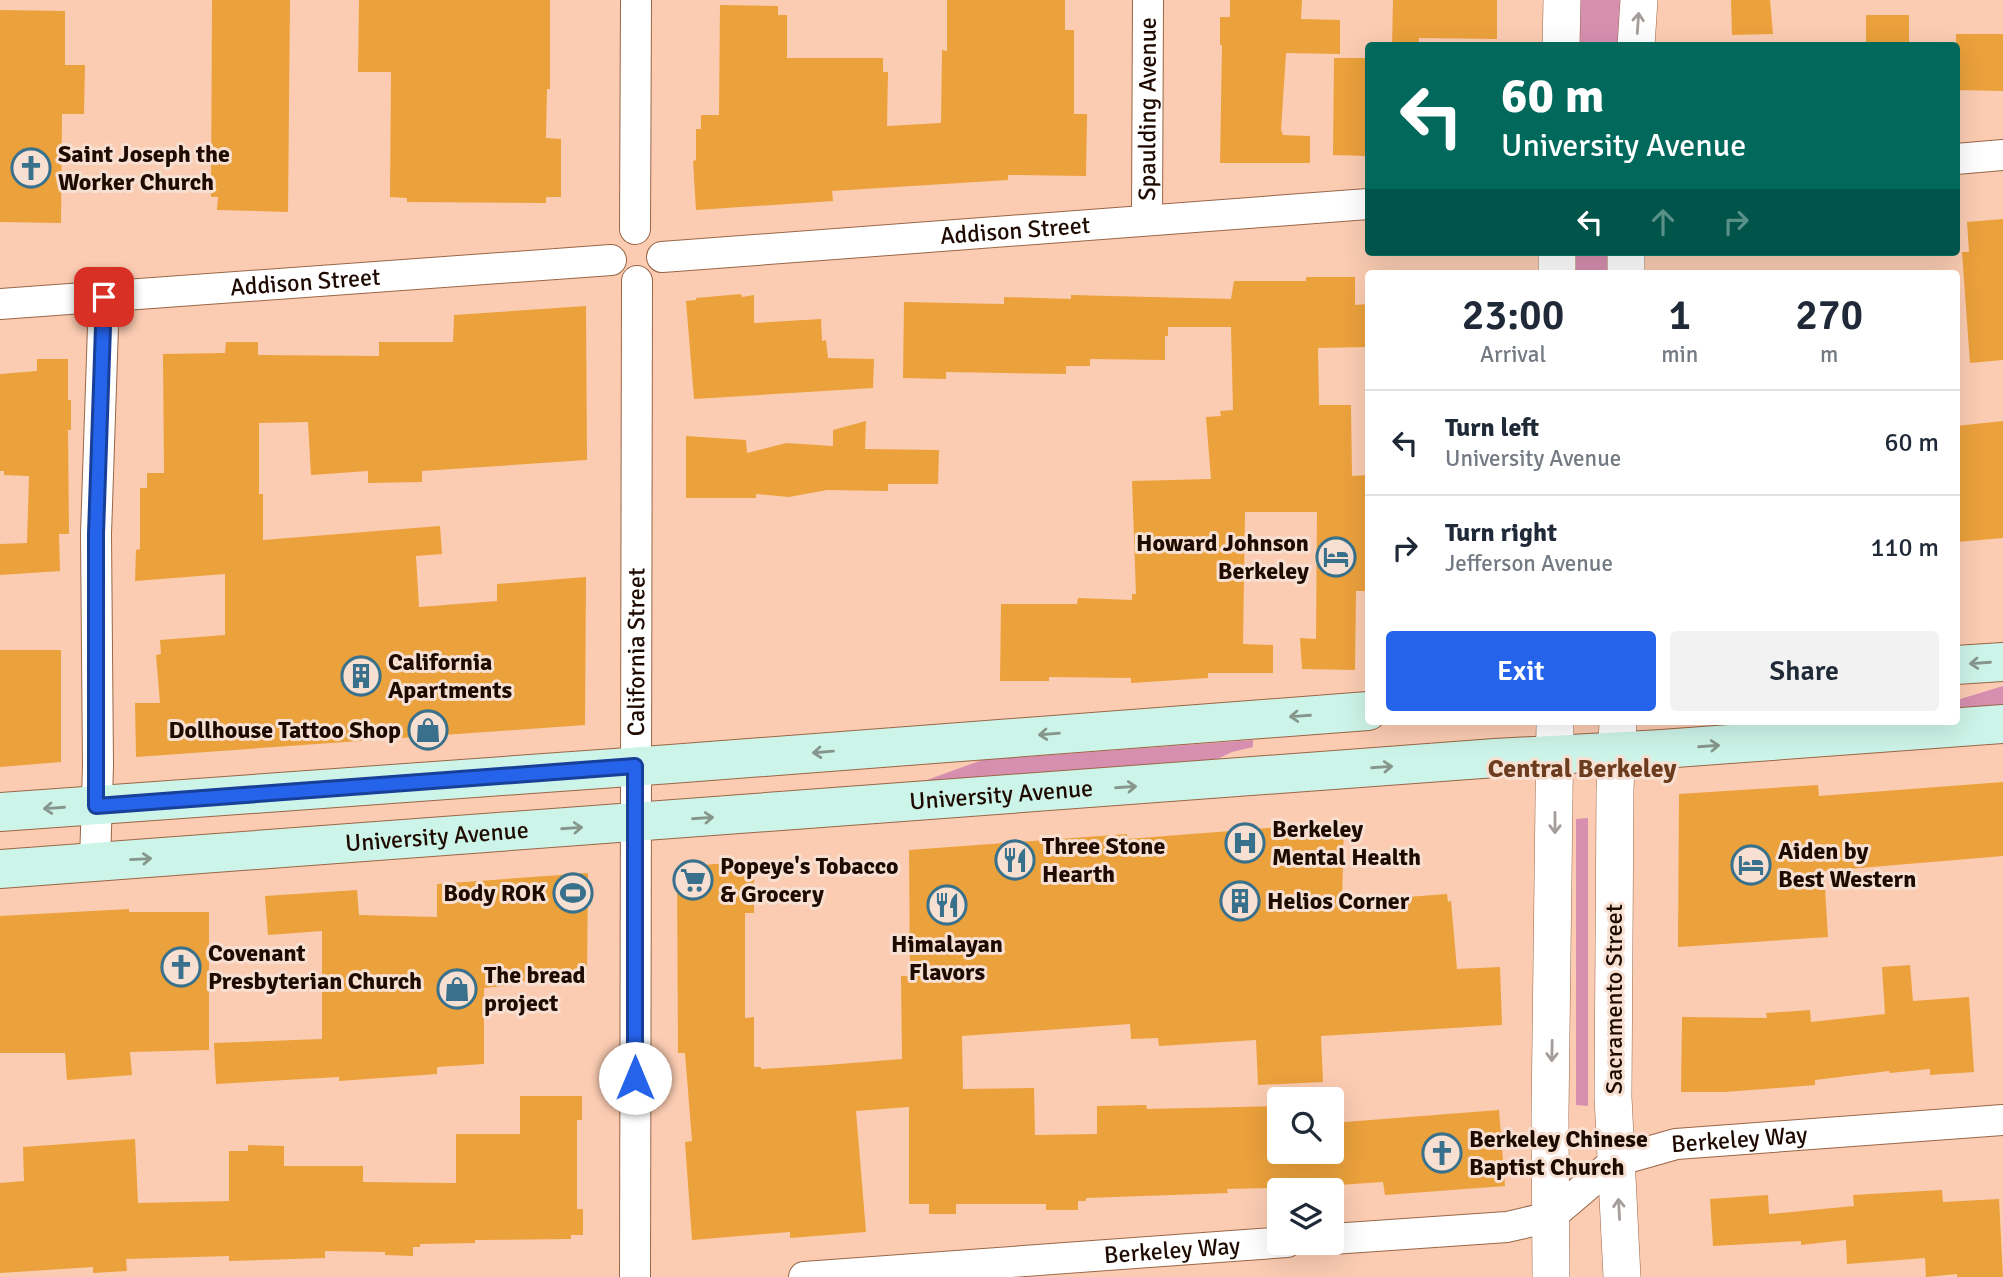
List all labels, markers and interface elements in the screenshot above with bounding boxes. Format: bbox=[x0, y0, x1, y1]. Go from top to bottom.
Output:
one-way arrow bbox=[1632, 12, 1645, 35]
street label: Spaulding Avenue bbox=[1132, 17, 1163, 201]
text: 60 m bbox=[1501, 66, 1604, 126]
icon: left bbox=[1386, 70, 1477, 161]
text: University Avenue bbox=[1501, 126, 1746, 165]
place label: Saint Joseph the Worker Church bbox=[58, 139, 230, 197]
church icon: Saint Joseph the Worker Church bbox=[10, 147, 52, 189]
icon: left bbox=[1571, 203, 1609, 241]
icon: ahead bbox=[1644, 203, 1682, 241]
icon: right bbox=[1717, 203, 1755, 241]
street label: Addison Street bbox=[939, 210, 1091, 251]
street label: Addison Street bbox=[229, 262, 381, 302]
pin bbox=[74, 267, 134, 327]
icon: arrive bbox=[85, 278, 123, 316]
text: 23:00 bbox=[1462, 290, 1564, 341]
text: 1 bbox=[1668, 290, 1691, 341]
text: 270 bbox=[1795, 290, 1863, 341]
text: Arrival bbox=[1480, 340, 1546, 369]
text: min bbox=[1661, 340, 1698, 369]
text: m bbox=[1820, 340, 1838, 369]
text: Turn left bbox=[1445, 412, 1539, 444]
icon: left bbox=[1386, 424, 1424, 462]
text: 60 m bbox=[1884, 427, 1939, 459]
text: University Avenue bbox=[1445, 444, 1621, 473]
text: Turn right bbox=[1445, 517, 1557, 549]
place label: Howard Johnson Berkeley bbox=[1136, 528, 1309, 586]
icon: right bbox=[1386, 529, 1424, 567]
text: 110 m bbox=[1870, 532, 1939, 564]
hotel icon: Howard Johnson Berkeley bbox=[1315, 536, 1357, 578]
text: Jefferson Avenue bbox=[1445, 549, 1613, 578]
street label: California Street bbox=[621, 568, 651, 736]
button: Exit bbox=[1386, 631, 1656, 711]
button: Share bbox=[1670, 631, 1939, 711]
place label: California Apartments bbox=[388, 647, 512, 705]
building icon: California Apartments bbox=[340, 655, 382, 697]
one-way arrow bbox=[1969, 657, 1992, 670]
shop icon: Dollhouse Tattoo Shop bbox=[407, 709, 449, 751]
one-way arrow bbox=[1290, 710, 1312, 723]
place label: Dollhouse Tattoo Shop bbox=[168, 715, 401, 745]
one-way arrow bbox=[1038, 728, 1061, 741]
one-way arrow bbox=[1698, 739, 1720, 752]
one-way arrow bbox=[812, 746, 835, 759]
district label: Central Berkeley bbox=[1488, 753, 1676, 785]
one-way arrow bbox=[1370, 760, 1392, 773]
street label: University Avenue bbox=[908, 773, 1094, 816]
one-way arrow bbox=[1114, 780, 1137, 793]
one-way arrow bbox=[43, 802, 66, 815]
one-way arrow bbox=[691, 811, 714, 824]
one-way arrow bbox=[1548, 811, 1562, 834]
place label: Berkeley Mental Health bbox=[1272, 814, 1421, 872]
street label: University Avenue bbox=[344, 815, 530, 858]
one-way arrow bbox=[560, 821, 583, 834]
hospital icon: Berkeley Mental Health bbox=[1224, 822, 1266, 864]
place label: Three Stone Hearth bbox=[1042, 831, 1165, 889]
place label: Aiden by Best Western bbox=[1778, 836, 1916, 894]
restaurant icon: Three Stone Hearth bbox=[994, 839, 1036, 881]
hotel icon: Aiden by Best Western bbox=[1730, 844, 1772, 886]
place label: Popeye's Tobacco & Grocery bbox=[720, 851, 898, 909]
one-way arrow bbox=[130, 852, 152, 865]
supermarket icon: Popeye's Tobacco & Grocery bbox=[672, 859, 714, 901]
sports icon: Body ROK bbox=[552, 872, 594, 914]
place label: Body ROK bbox=[443, 878, 546, 908]
building icon: Helios Corner bbox=[1219, 880, 1261, 922]
restaurant icon: Himalayan Flavors bbox=[926, 884, 968, 926]
place label: Helios Corner bbox=[1267, 886, 1410, 916]
street label: Sacramento Street bbox=[1599, 904, 1629, 1094]
place label: Himalayan Flavors bbox=[891, 929, 1003, 987]
place label: Covenant Presbyterian Church bbox=[208, 938, 422, 996]
church icon: Covenant Presbyterian Church bbox=[160, 946, 202, 988]
place label: The bread project bbox=[484, 960, 586, 1018]
shop icon: The bread project bbox=[436, 968, 478, 1010]
one-way arrow bbox=[1545, 1039, 1558, 1062]
position arrow bbox=[598, 1041, 672, 1115]
map controls bbox=[1267, 1087, 1344, 1255]
button: search bbox=[1267, 1087, 1344, 1164]
street label: Berkeley Way bbox=[1670, 1119, 1809, 1159]
place label: Berkeley Chinese Baptist Church bbox=[1469, 1124, 1648, 1182]
church icon: Berkeley Chinese Baptist Church bbox=[1421, 1132, 1463, 1174]
button: layers bbox=[1267, 1178, 1344, 1255]
one-way arrow bbox=[1612, 1198, 1625, 1221]
street label: Berkeley Way bbox=[1103, 1230, 1241, 1270]

